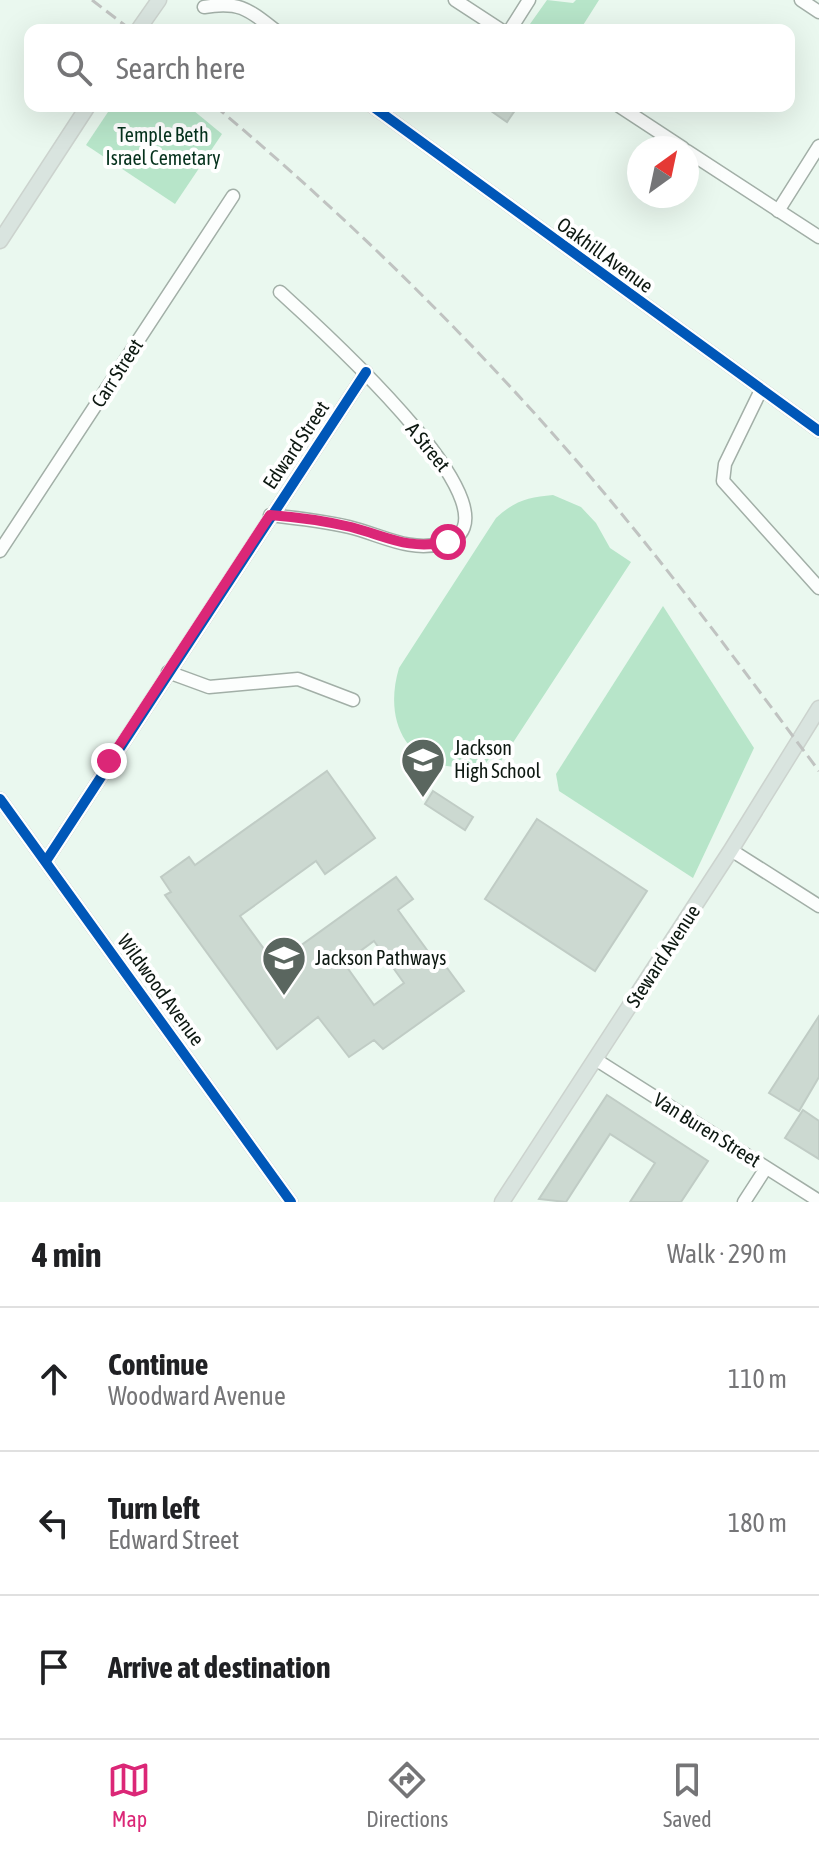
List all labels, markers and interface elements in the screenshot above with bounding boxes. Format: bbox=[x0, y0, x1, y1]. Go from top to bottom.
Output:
search box bbox=[24, 24, 795, 112]
icon: search bbox=[52, 46, 96, 90]
text: Search here bbox=[116, 51, 245, 85]
park label: Temple Beth Israel Cemetary bbox=[106, 123, 220, 169]
north arrow bbox=[627, 136, 699, 208]
street label: Oakhill Avenue bbox=[553, 212, 658, 297]
street label: Carr Street bbox=[86, 334, 147, 411]
street label: Edward Street bbox=[258, 396, 334, 493]
street label: A Street bbox=[402, 418, 455, 476]
route start bbox=[430, 524, 466, 560]
school or university icon: Jackson High School bbox=[399, 736, 447, 799]
place label: Jackson High School bbox=[454, 736, 542, 782]
route end bbox=[91, 743, 127, 779]
street label: Steward Avenue bbox=[621, 900, 704, 1011]
street label: Wildwood Avenue bbox=[113, 930, 209, 1050]
school or university icon: Jackson Pathways bbox=[260, 934, 308, 997]
place label: Jackson Pathways bbox=[315, 946, 446, 969]
street label: Van Buren Street bbox=[650, 1088, 765, 1172]
text: 4 min bbox=[32, 1235, 101, 1274]
text: Walk · 290 m bbox=[667, 1239, 787, 1269]
text: Continue bbox=[108, 1347, 208, 1381]
icon: ahead bbox=[32, 1357, 76, 1401]
text: 110 m bbox=[728, 1364, 787, 1394]
text: Woodward Avenue bbox=[108, 1381, 286, 1411]
text: Turn left bbox=[108, 1491, 200, 1525]
icon: left bbox=[32, 1501, 76, 1545]
text: 180 m bbox=[728, 1508, 787, 1538]
text: Edward Street bbox=[108, 1525, 239, 1555]
icon: arrive bbox=[32, 1645, 76, 1689]
text: Arrive at destination bbox=[108, 1650, 330, 1684]
tab: Map bbox=[107, 1758, 151, 1832]
tab: Directions bbox=[366, 1758, 448, 1832]
tab: Saved bbox=[663, 1758, 712, 1832]

